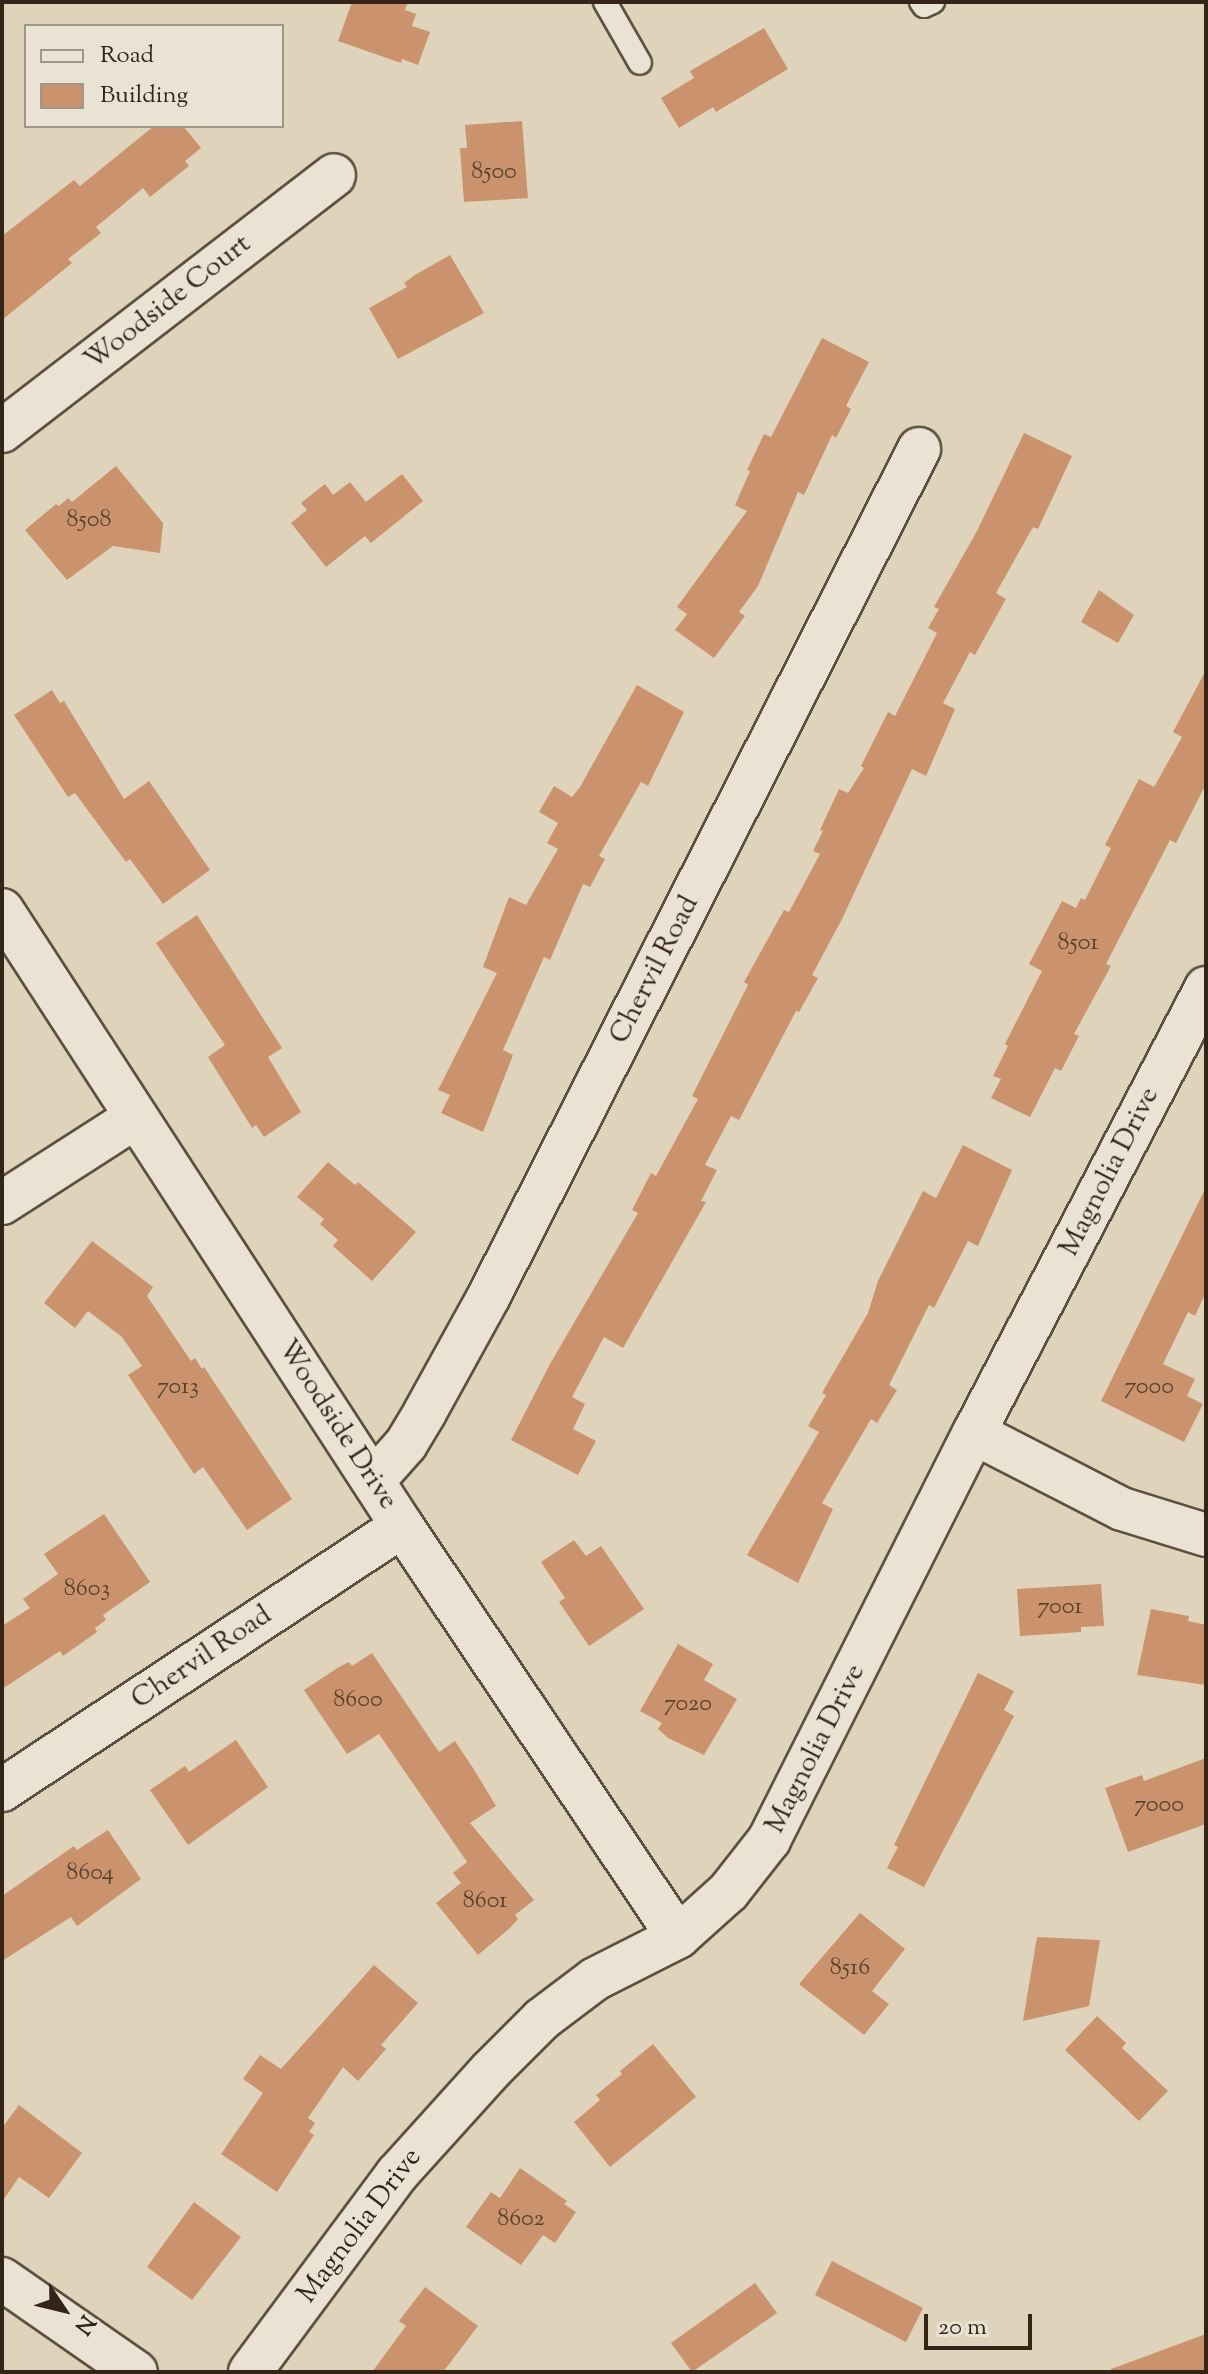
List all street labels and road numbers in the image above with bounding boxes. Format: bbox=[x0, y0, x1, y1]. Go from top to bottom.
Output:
street label: Woodside Court bbox=[78, 228, 258, 378]
street label: Chervil Road bbox=[603, 890, 707, 1050]
street label: Magnolia Drive bbox=[1053, 1082, 1167, 1262]
street label: Woodside Drive bbox=[270, 1334, 404, 1516]
street label: Chervil Road bbox=[126, 1599, 278, 1717]
street label: Magnolia Drive bbox=[759, 1659, 873, 1839]
street label: Magnolia Drive bbox=[291, 2142, 429, 2310]

